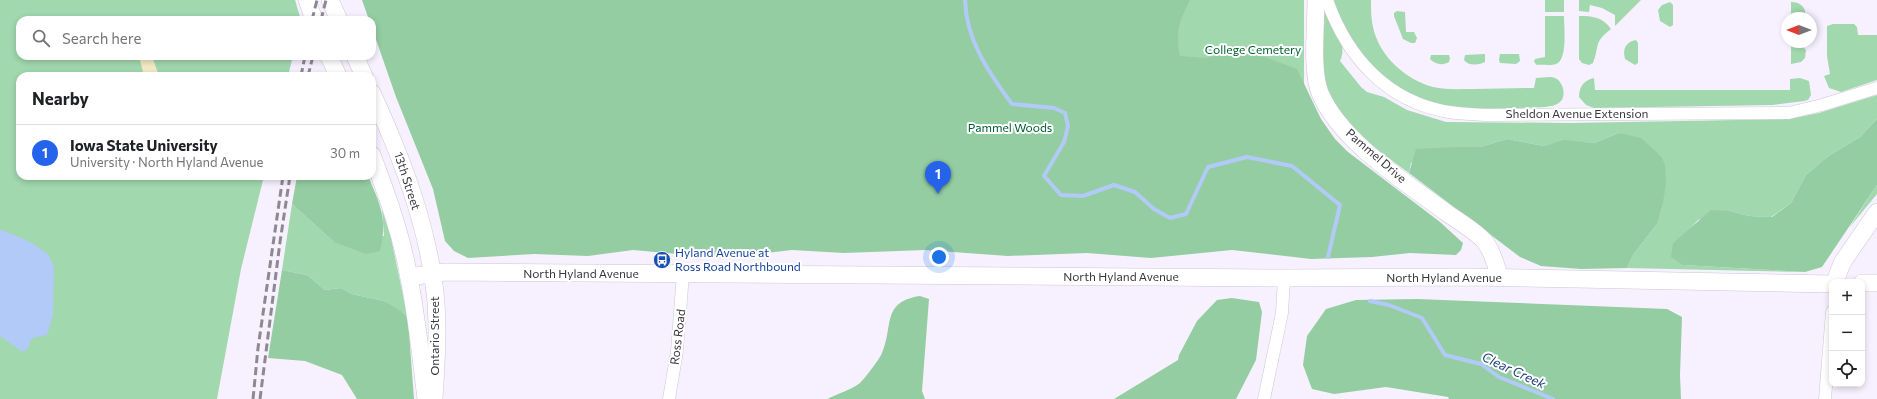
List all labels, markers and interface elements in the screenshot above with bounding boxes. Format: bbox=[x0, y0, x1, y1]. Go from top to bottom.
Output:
north arrow bbox=[1781, 12, 1817, 48]
search box bbox=[16, 16, 376, 60]
icon: search bbox=[30, 27, 52, 49]
text: Search here bbox=[62, 29, 141, 47]
park label: College Cemetery bbox=[1205, 42, 1301, 56]
text: Nearby bbox=[32, 88, 89, 109]
street label: Sheldon Avenue Extension bbox=[1505, 106, 1649, 120]
park label: Pammel Woods bbox=[968, 120, 1052, 134]
street label: Pammel Drive bbox=[1344, 125, 1410, 185]
text: Iowa State University bbox=[70, 136, 218, 154]
text: 1 bbox=[42, 145, 48, 161]
text: 30 m bbox=[330, 145, 360, 161]
street label: 13th Street bbox=[392, 150, 424, 211]
text: University · North Hyland Avenue bbox=[70, 154, 263, 170]
pin: 1 bbox=[925, 161, 951, 194]
place label: Hyland Avenue at Ross Road Northbound bbox=[675, 245, 801, 273]
your location bbox=[929, 247, 949, 267]
bus stop icon: Hyland Avenue at Ross Road Northbound bbox=[652, 250, 672, 270]
street label: North Hyland Avenue bbox=[523, 266, 639, 280]
street label: North Hyland Avenue bbox=[1063, 269, 1179, 283]
street label: North Hyland Avenue bbox=[1386, 270, 1502, 284]
map controls bbox=[1829, 279, 1865, 387]
button: + bbox=[1829, 279, 1865, 315]
street label: Ontario Street bbox=[427, 296, 441, 376]
street label: Ross Road bbox=[667, 308, 687, 365]
button: − bbox=[1829, 315, 1865, 351]
water label: Clear Creek bbox=[1480, 348, 1549, 392]
button: locate bbox=[1829, 351, 1865, 387]

